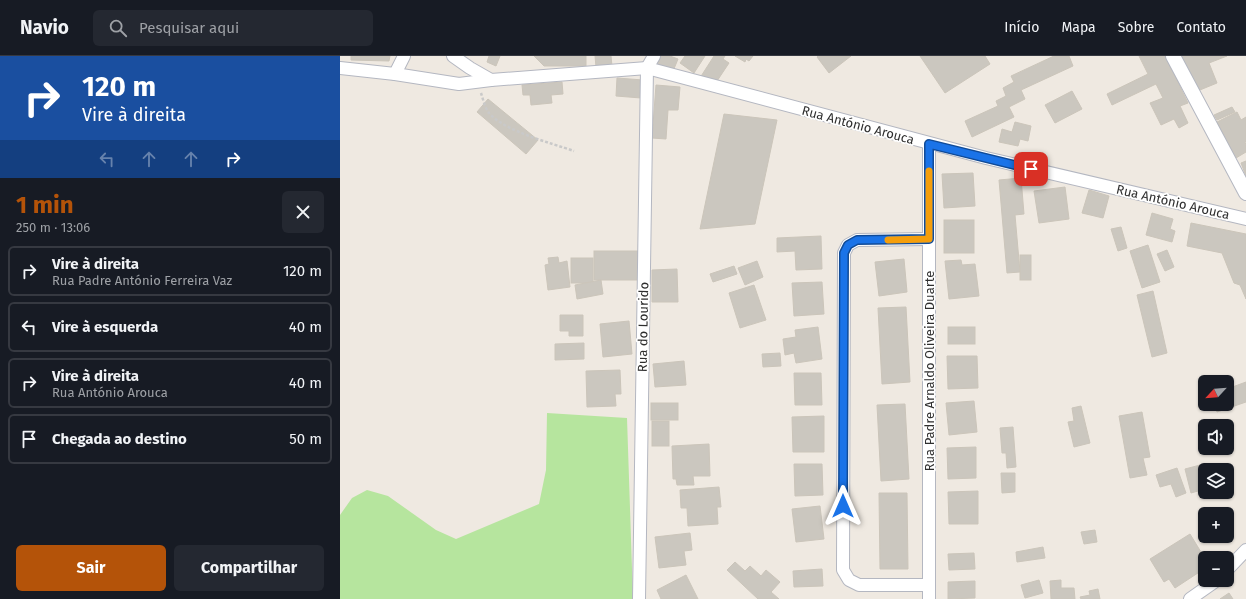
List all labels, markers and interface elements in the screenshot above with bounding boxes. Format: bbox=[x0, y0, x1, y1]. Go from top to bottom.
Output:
search box bbox=[93, 10, 373, 46]
text: Navio bbox=[20, 16, 69, 39]
icon: search bbox=[107, 17, 129, 39]
text: Pesquisar aqui bbox=[139, 19, 239, 37]
text: Início bbox=[1004, 19, 1039, 36]
text: Mapa bbox=[1061, 19, 1096, 36]
text: Sobre bbox=[1118, 19, 1154, 36]
text: Contato bbox=[1176, 19, 1226, 36]
text: 120 m bbox=[82, 70, 156, 103]
icon: right bbox=[16, 72, 68, 124]
street label: Rua António Arouca bbox=[800, 103, 916, 147]
text: Vire à direita bbox=[82, 104, 186, 126]
icon: left bbox=[96, 148, 118, 170]
icon: ahead bbox=[138, 148, 160, 170]
icon: ahead bbox=[180, 148, 202, 170]
icon: right bbox=[222, 148, 244, 170]
pin bbox=[1014, 152, 1048, 186]
icon: arrive bbox=[1020, 158, 1042, 180]
street label: Rua António Arouca bbox=[1115, 182, 1231, 222]
text: 1 min bbox=[16, 191, 74, 219]
button: close bbox=[282, 191, 324, 233]
text: 250 m · 13:06 bbox=[16, 220, 90, 235]
text: Vire à direita bbox=[52, 255, 139, 273]
icon: right bbox=[18, 260, 40, 282]
text: 120 m bbox=[283, 262, 322, 280]
street label: Rua Padre Arnaldo Oliveira Duarte bbox=[922, 271, 937, 471]
text: Rua Padre António Ferreira Vaz bbox=[52, 273, 232, 288]
street label: Rua do Lourido bbox=[635, 282, 651, 372]
icon: left bbox=[18, 316, 40, 338]
text: Vire à esquerda bbox=[52, 318, 158, 336]
text: 40 m bbox=[289, 318, 322, 336]
text: Vire à direita bbox=[52, 367, 139, 385]
icon: right bbox=[18, 372, 40, 394]
text: 40 m bbox=[289, 374, 322, 392]
north arrow bbox=[1198, 375, 1234, 411]
map controls bbox=[1198, 375, 1234, 587]
text: Rua António Arouca bbox=[52, 385, 168, 400]
button: sound bbox=[1198, 419, 1234, 455]
icon: arrive bbox=[18, 428, 40, 450]
text: Chegada ao destino bbox=[52, 430, 187, 448]
text: 50 m bbox=[289, 430, 322, 448]
button: layers bbox=[1198, 463, 1234, 499]
position arrow bbox=[822, 485, 864, 527]
button: + bbox=[1198, 507, 1234, 543]
button: Sair bbox=[16, 545, 166, 591]
button: Compartilhar bbox=[174, 545, 324, 591]
button: − bbox=[1198, 551, 1234, 587]

